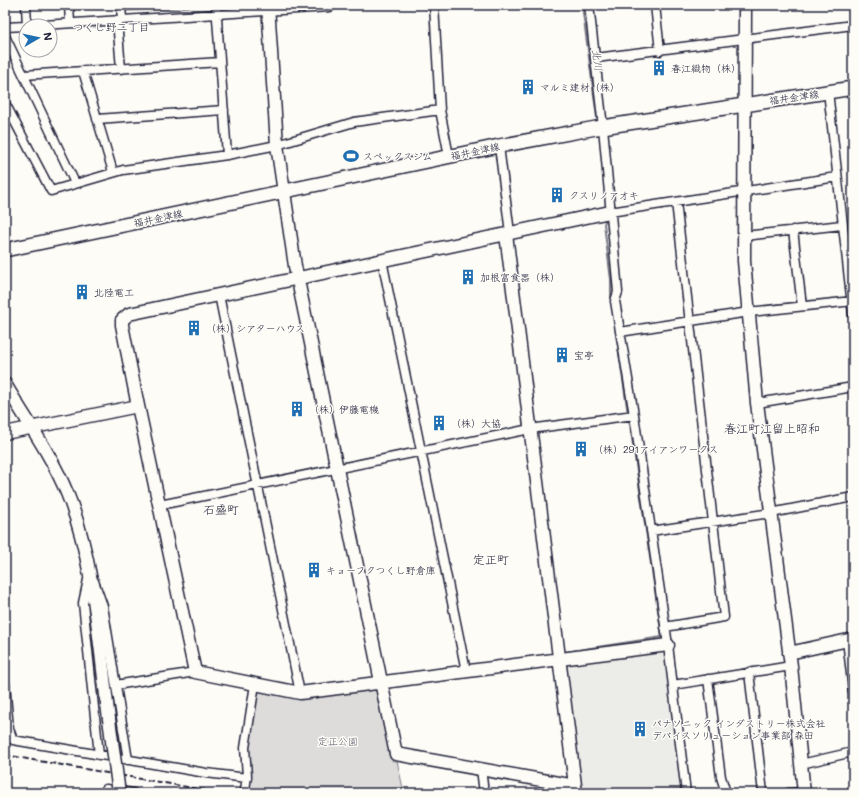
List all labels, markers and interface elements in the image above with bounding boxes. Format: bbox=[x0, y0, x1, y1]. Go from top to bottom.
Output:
north arrow bbox=[18, 18, 58, 58]
district label: つくし野二丁目 bbox=[73, 19, 150, 34]
text: N bbox=[40, 31, 56, 42]
water label: 北川 bbox=[589, 48, 607, 72]
building icon: 春江織物（株） bbox=[650, 59, 668, 77]
place label: 春江織物（株） bbox=[671, 61, 741, 75]
building icon: マルミ建材（株） bbox=[519, 78, 537, 96]
place label: マルミ建材（株） bbox=[540, 80, 620, 94]
street label: 福井金津線 bbox=[768, 87, 820, 107]
street label: 福井金津線 bbox=[449, 139, 501, 163]
sports icon: スペックスジム bbox=[342, 147, 360, 165]
place label: スペックスジム bbox=[363, 149, 432, 163]
building icon: クスリノアオキ bbox=[548, 186, 566, 204]
place label: クスリノアオキ bbox=[569, 188, 639, 202]
street label: 福井金津線 bbox=[132, 206, 184, 230]
building icon: 加根富食器（株） bbox=[459, 268, 477, 286]
place label: 加根富食器（株） bbox=[480, 270, 560, 284]
building icon: 北陸電工 bbox=[73, 283, 91, 301]
place label: 北陸電工 bbox=[94, 285, 134, 299]
building icon: （株）シアターハウス bbox=[185, 319, 203, 337]
place label: （株）シアターハウス bbox=[206, 321, 305, 335]
building icon: 宝亭 bbox=[553, 346, 571, 364]
place label: 宝亭 bbox=[574, 348, 594, 362]
building icon: （株）伊藤電機 bbox=[288, 400, 306, 418]
place label: （株）伊藤電機 bbox=[309, 402, 379, 416]
building icon: （株）大協 bbox=[430, 414, 448, 432]
place label: （株）大協 bbox=[451, 416, 501, 430]
district label: 春江町江留上昭和 bbox=[724, 420, 820, 436]
building icon: （株）291アイアンワークス bbox=[572, 440, 590, 458]
place label: （株）291アイアンワークス bbox=[593, 442, 718, 456]
district label: 石盛町 bbox=[203, 501, 239, 517]
district label: 定正町 bbox=[473, 551, 509, 567]
building icon: キョーフクつくし野倉庫 bbox=[305, 561, 323, 579]
place label: キョーフクつくし野倉庫 bbox=[326, 563, 435, 577]
place label: パナソニック インダストリー株式会社 デバイスソリューション事業部 森田 bbox=[652, 716, 826, 742]
building icon: パナソニック インダストリー株式会社 デバイスソリューション事業部 森田 bbox=[631, 720, 649, 738]
park label: 定正公園 bbox=[318, 734, 358, 748]

